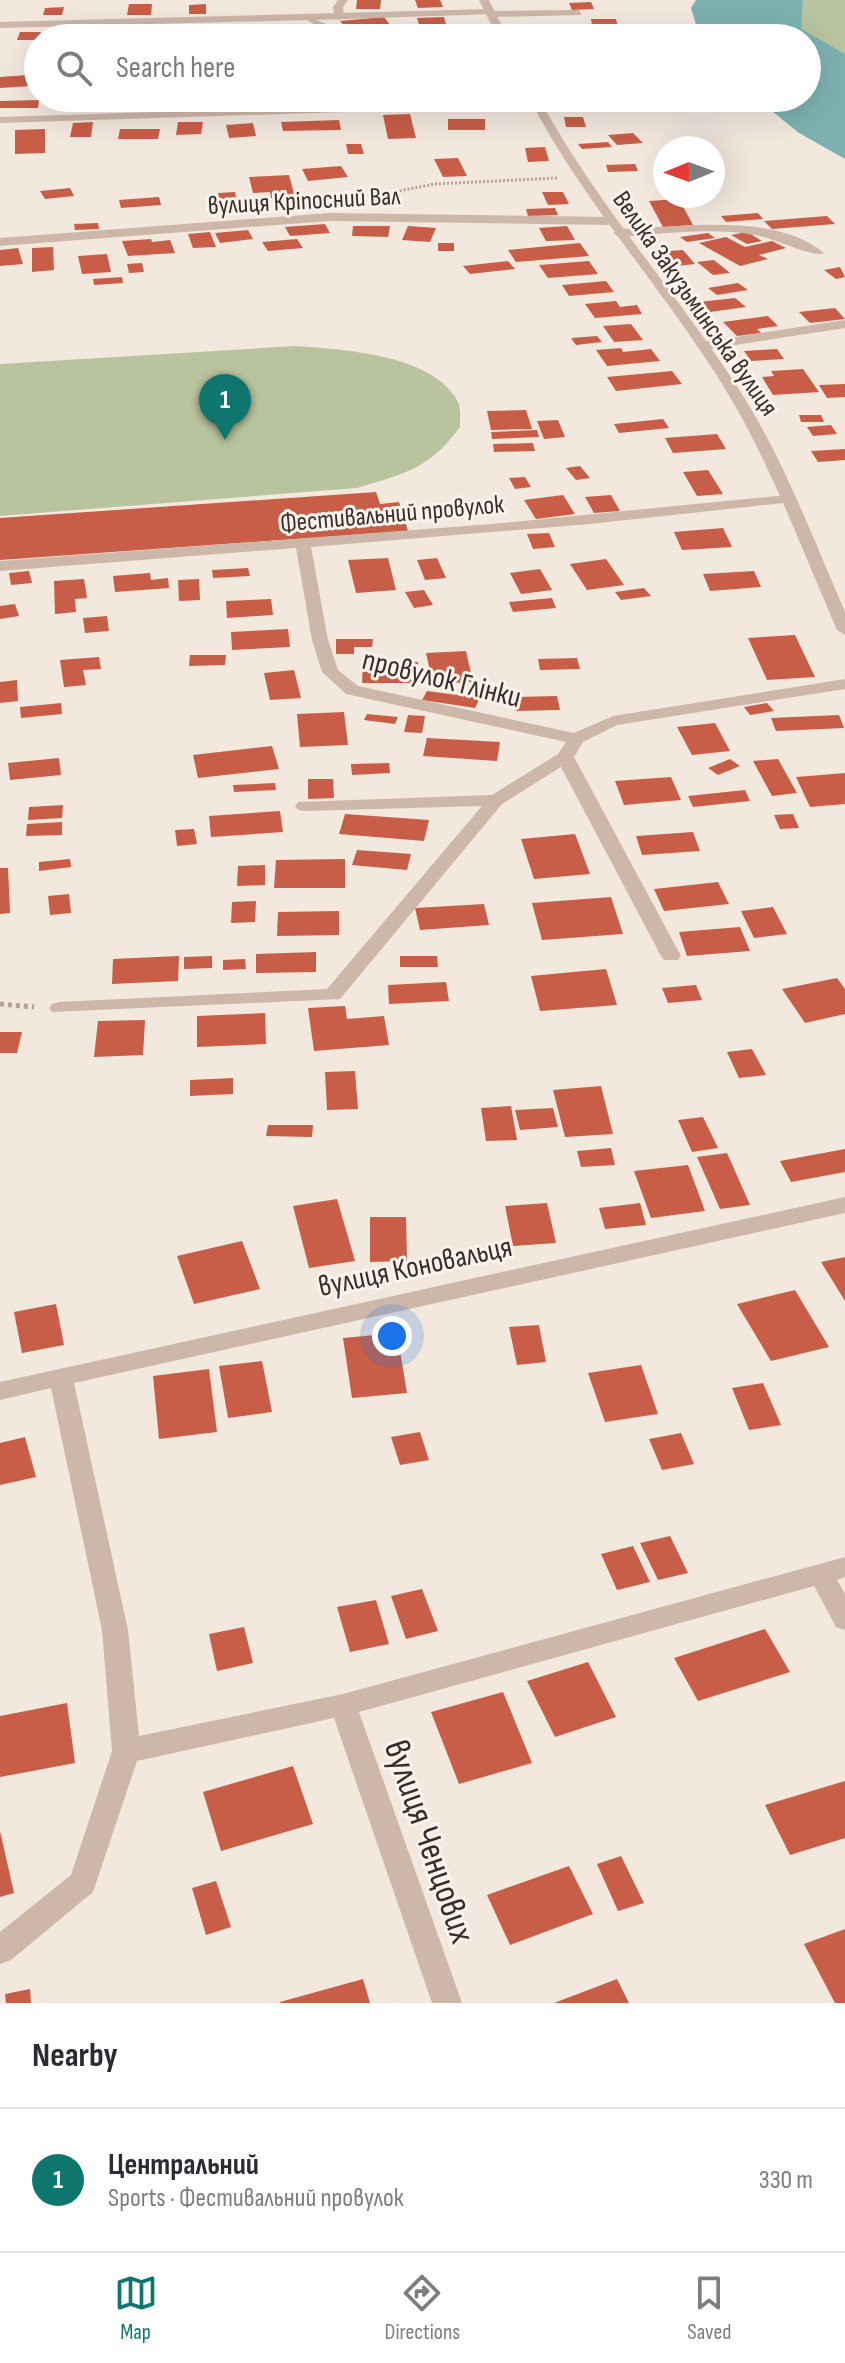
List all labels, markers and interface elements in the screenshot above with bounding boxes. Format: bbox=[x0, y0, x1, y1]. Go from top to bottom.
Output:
search box bbox=[24, 24, 821, 112]
icon: search bbox=[52, 46, 96, 90]
text: Search here bbox=[116, 50, 235, 86]
north arrow bbox=[653, 136, 725, 208]
street label: вулиця Кріпосний Вал bbox=[207, 181, 402, 222]
street label: Велика Закузьминська вулиця bbox=[605, 186, 784, 422]
pin: 1 bbox=[199, 374, 251, 440]
street label: Фестивальний провулок bbox=[279, 489, 506, 540]
street label: провулок Глінки bbox=[359, 642, 525, 716]
street label: вулиця Коновальця bbox=[315, 1229, 515, 1305]
your location bbox=[372, 1316, 412, 1356]
street label: вулиця Ченцових bbox=[374, 1735, 484, 1949]
text: Nearby bbox=[32, 2035, 118, 2076]
text: Центральний bbox=[108, 2147, 259, 2183]
text: 1 bbox=[53, 2165, 63, 2196]
text: 330 m bbox=[759, 2165, 813, 2196]
text: Sports · Фестивальний провулок bbox=[108, 2183, 404, 2214]
tab: Map bbox=[114, 2271, 158, 2346]
tab: Directions bbox=[385, 2271, 460, 2346]
tab: Saved bbox=[687, 2271, 731, 2346]

